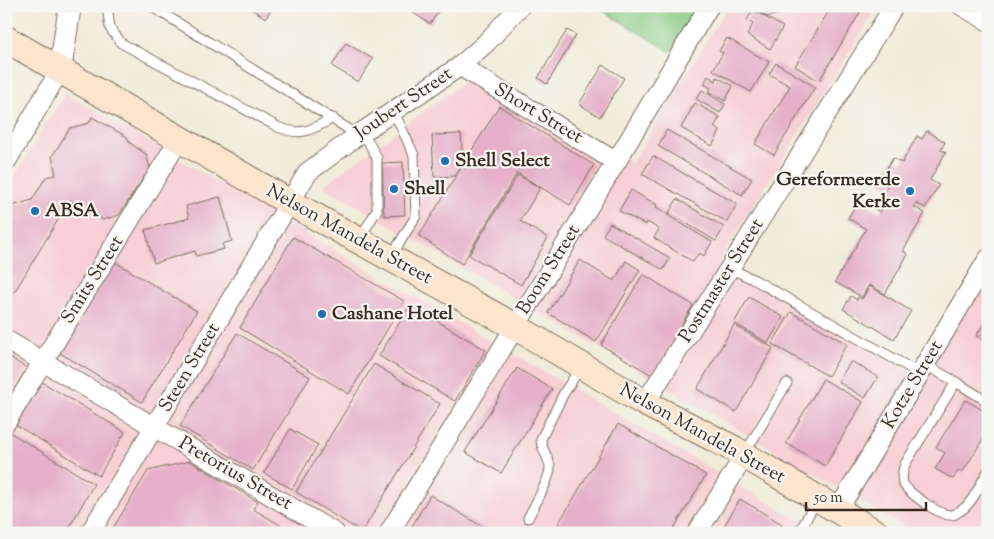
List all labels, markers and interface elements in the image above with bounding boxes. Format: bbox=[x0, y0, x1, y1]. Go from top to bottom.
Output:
street label: Joubert Street bbox=[349, 61, 459, 147]
street label: Short Street bbox=[488, 77, 588, 151]
place label: Shell Select bbox=[455, 148, 550, 175]
marker: Shell Select bbox=[439, 155, 451, 167]
place label: Gereformeerde Kerke bbox=[776, 167, 900, 216]
place label: Shell bbox=[404, 176, 446, 203]
street label: Nelson Mandela Street bbox=[261, 178, 437, 292]
marker: Shell bbox=[388, 183, 400, 195]
marker: Gereformeerde Kerke bbox=[904, 185, 916, 197]
place label: ABSA bbox=[45, 198, 99, 225]
marker: ABSA bbox=[29, 205, 41, 217]
street label: Postmaster Street bbox=[673, 213, 771, 348]
street label: Boom Street bbox=[511, 219, 588, 320]
street label: Smits Street bbox=[55, 230, 131, 329]
place label: Cashane Hotel bbox=[332, 301, 454, 328]
marker: Cashane Hotel bbox=[316, 308, 328, 320]
street label: Steen Street bbox=[153, 318, 228, 418]
street label: Kotze Street bbox=[876, 335, 950, 434]
street label: Nelson Mandela Street bbox=[614, 377, 790, 491]
street label: Pretorius Street bbox=[173, 431, 297, 518]
scale bar bbox=[806, 479, 926, 511]
text: 50 m bbox=[813, 488, 843, 509]

